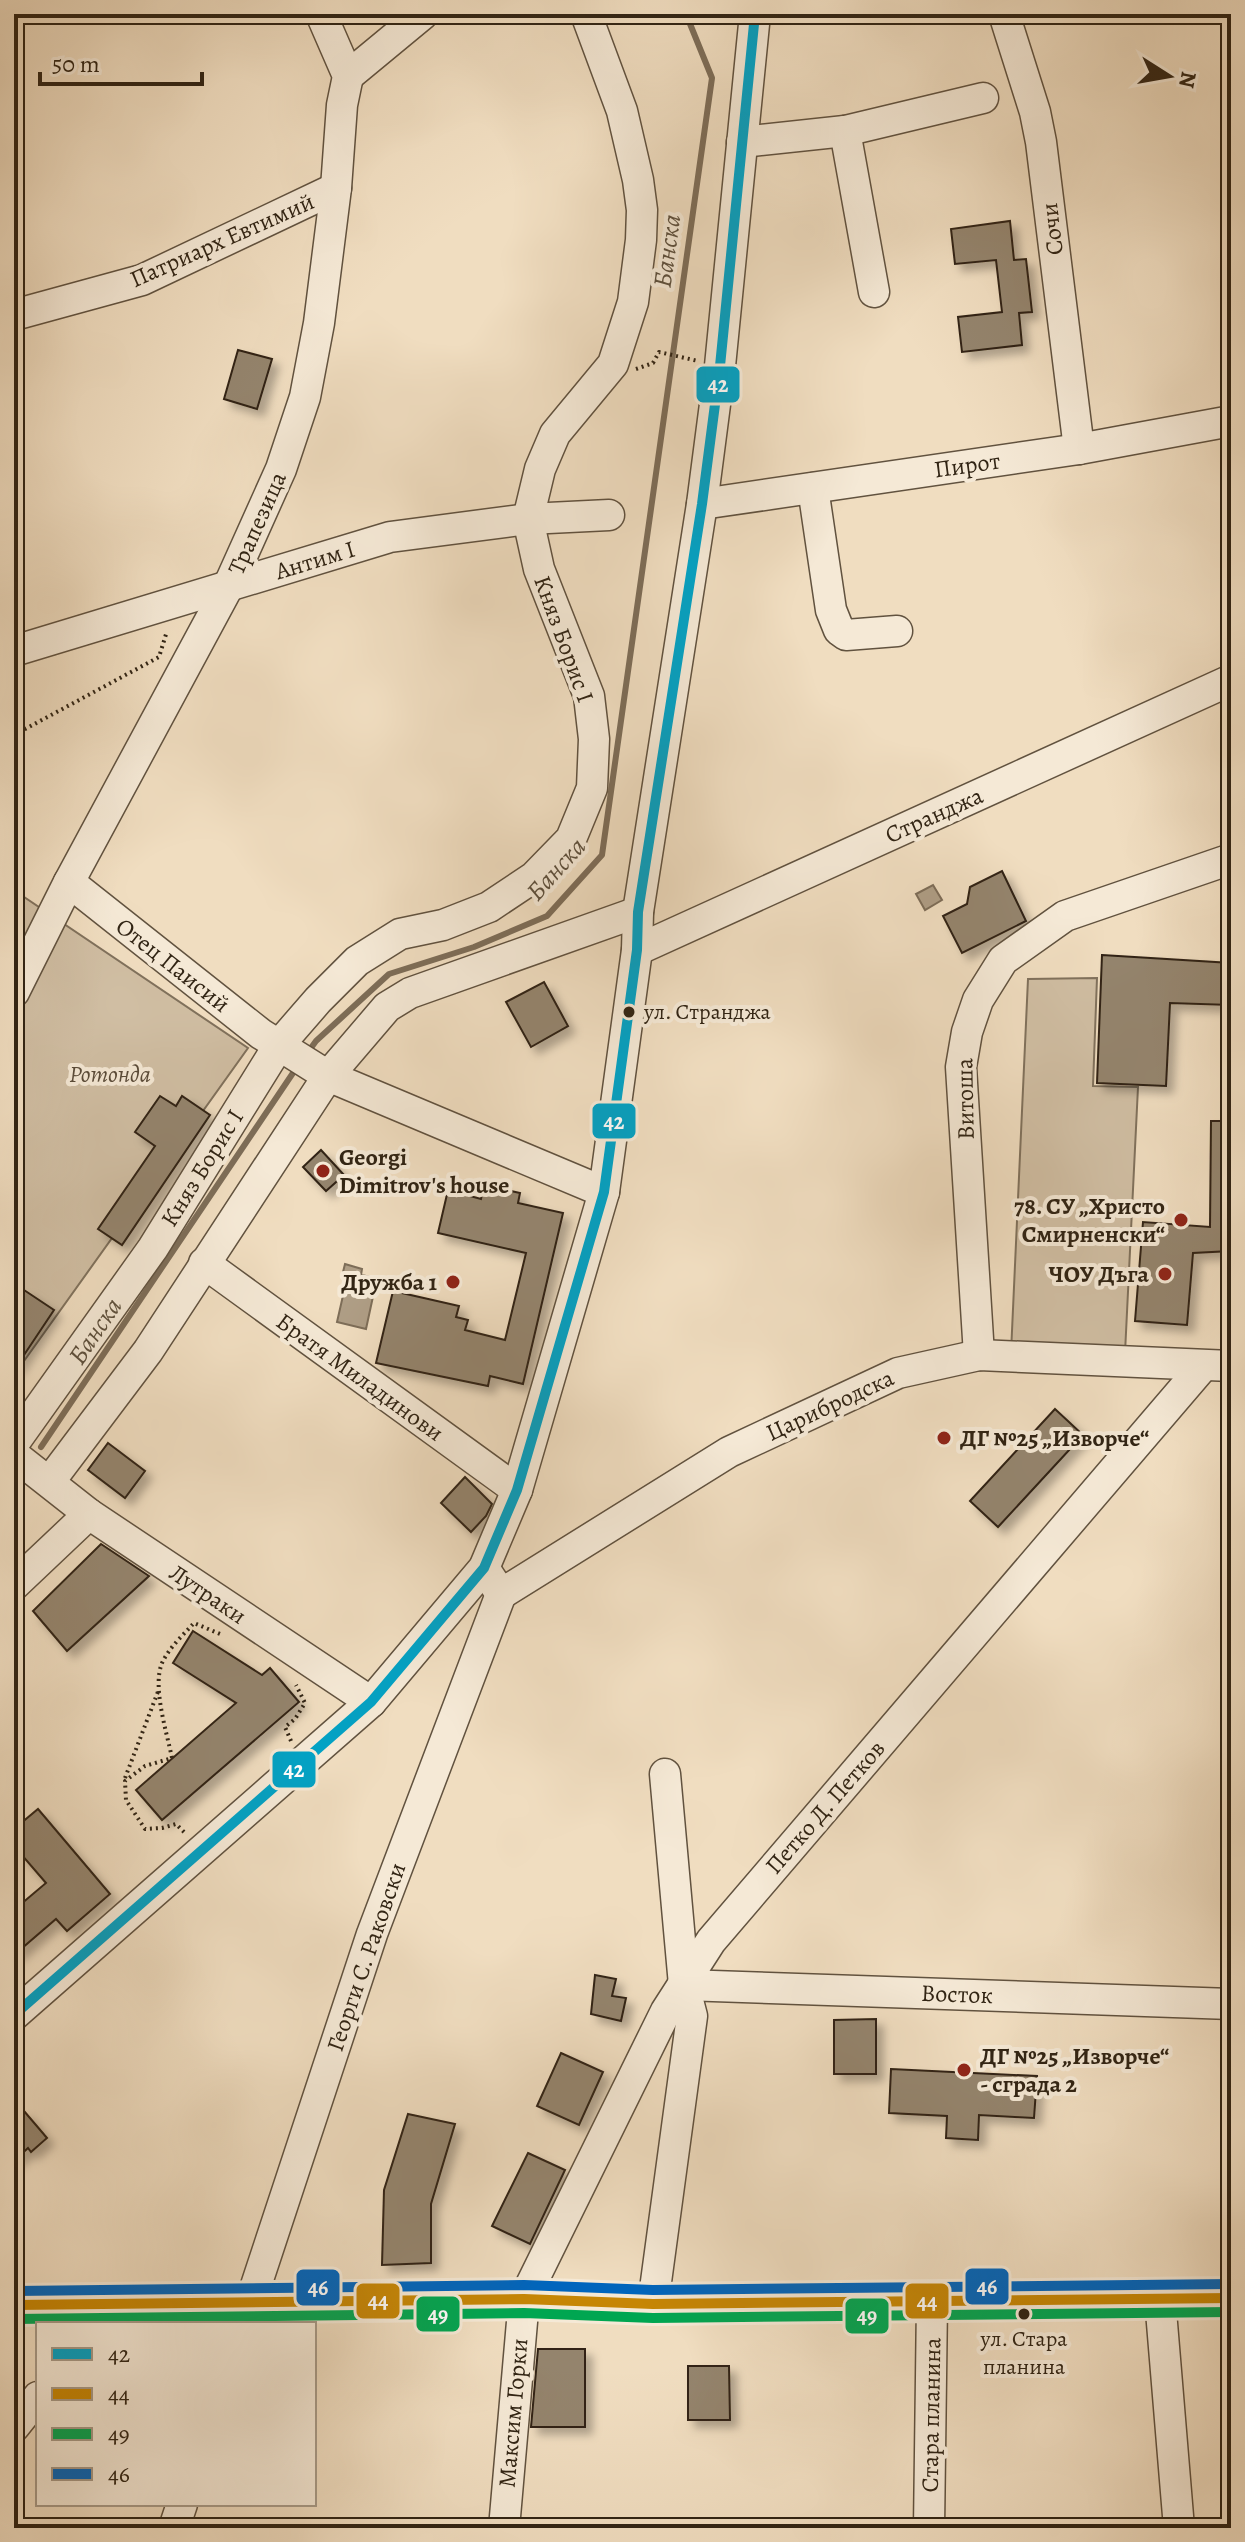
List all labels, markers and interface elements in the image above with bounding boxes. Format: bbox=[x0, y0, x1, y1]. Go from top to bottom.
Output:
scale bar bbox=[40, 36, 202, 86]
north arrow bbox=[1129, 36, 1209, 116]
text: 50 m bbox=[52, 48, 100, 80]
text: N bbox=[1171, 69, 1204, 90]
street label: Патриарх Евтимий bbox=[125, 185, 319, 295]
street label: Сочи bbox=[1033, 201, 1071, 257]
water label: Банска bbox=[645, 212, 689, 290]
line badge: 42 bbox=[695, 365, 741, 404]
text: 42 bbox=[708, 370, 729, 400]
street label: Пирот bbox=[932, 444, 1002, 485]
street label: Трапезица bbox=[220, 467, 294, 579]
street label: Антим I bbox=[270, 533, 359, 588]
street label: Княз Борис I bbox=[526, 571, 602, 707]
street label: Странджа bbox=[880, 779, 988, 851]
water label: Банска bbox=[518, 830, 594, 908]
street label: Отец Паисий bbox=[109, 910, 237, 1020]
place label: ул. Странджа bbox=[643, 997, 771, 1027]
marker: ул. Странджа bbox=[621, 1004, 637, 1020]
park label: Ротонда bbox=[69, 1058, 151, 1090]
street label: Витоша bbox=[948, 1058, 982, 1140]
line badge: 42 bbox=[591, 1102, 637, 1140]
street label: Княз Борис I bbox=[153, 1103, 251, 1233]
text: 42 bbox=[604, 1107, 625, 1137]
place label: Georgi Dimitrov's house bbox=[339, 1141, 509, 1201]
marker: Georgi Dimitrov's house bbox=[314, 1162, 332, 1180]
place label: 78. СУ „Христо Смирненски“ bbox=[1014, 1190, 1165, 1250]
marker: 78. СУ „Христо Смирненски“ bbox=[1172, 1211, 1190, 1229]
place label: ЧОУ Дъга bbox=[1048, 1258, 1150, 1290]
marker: ЧОУ Дъга bbox=[1156, 1265, 1174, 1283]
place label: Дружба 1 bbox=[341, 1266, 437, 1298]
marker: Дружба 1 bbox=[444, 1273, 462, 1291]
water label: Банска bbox=[60, 1291, 130, 1371]
street label: Братя Миладинови bbox=[270, 1305, 450, 1449]
street label: Царибродска bbox=[761, 1361, 899, 1449]
place label: ДГ №25 „Изворче“ bbox=[960, 1422, 1149, 1454]
marker: ДГ №25 „Изворче“ bbox=[935, 1429, 953, 1447]
street label: Лутраки bbox=[163, 1557, 253, 1631]
street label: Петко Д. Петков bbox=[758, 1733, 892, 1881]
line badge: 42 bbox=[271, 1750, 317, 1789]
text: 42 bbox=[284, 1755, 305, 1785]
street label: Георги С. Раковски bbox=[319, 1858, 413, 2056]
street label: Восток bbox=[921, 1977, 993, 2011]
place label: ДГ №25 „Изворче“ - сграда 2 bbox=[980, 2040, 1169, 2100]
marker: ДГ №25 „Изворче“ - сграда 2 bbox=[955, 2061, 973, 2079]
line badge: 46 bbox=[964, 2267, 1010, 2306]
line badge: 46 bbox=[295, 2268, 341, 2307]
text: 46 bbox=[977, 2272, 997, 2302]
text: 46 bbox=[308, 2273, 328, 2303]
line badge: 44 bbox=[355, 2282, 401, 2320]
line badge: 44 bbox=[904, 2282, 950, 2320]
text: 44 bbox=[368, 2286, 388, 2316]
text: 44 bbox=[917, 2287, 937, 2317]
line badge: 49 bbox=[415, 2295, 461, 2333]
line badge: 49 bbox=[844, 2297, 890, 2335]
text: 49 bbox=[428, 2300, 448, 2330]
text: 49 bbox=[857, 2301, 877, 2331]
marker: ул. Стара планина bbox=[1016, 2306, 1032, 2322]
legend bbox=[36, 2322, 316, 2506]
place label: ул. Стара планина bbox=[980, 2324, 1068, 2382]
street label: Максим Горки bbox=[491, 2337, 535, 2489]
street label: Стара планина bbox=[914, 2337, 948, 2493]
text: 42 bbox=[108, 2338, 130, 2370]
text: 44 bbox=[108, 2378, 130, 2410]
text: 49 bbox=[108, 2418, 130, 2450]
text: 46 bbox=[108, 2458, 130, 2490]

